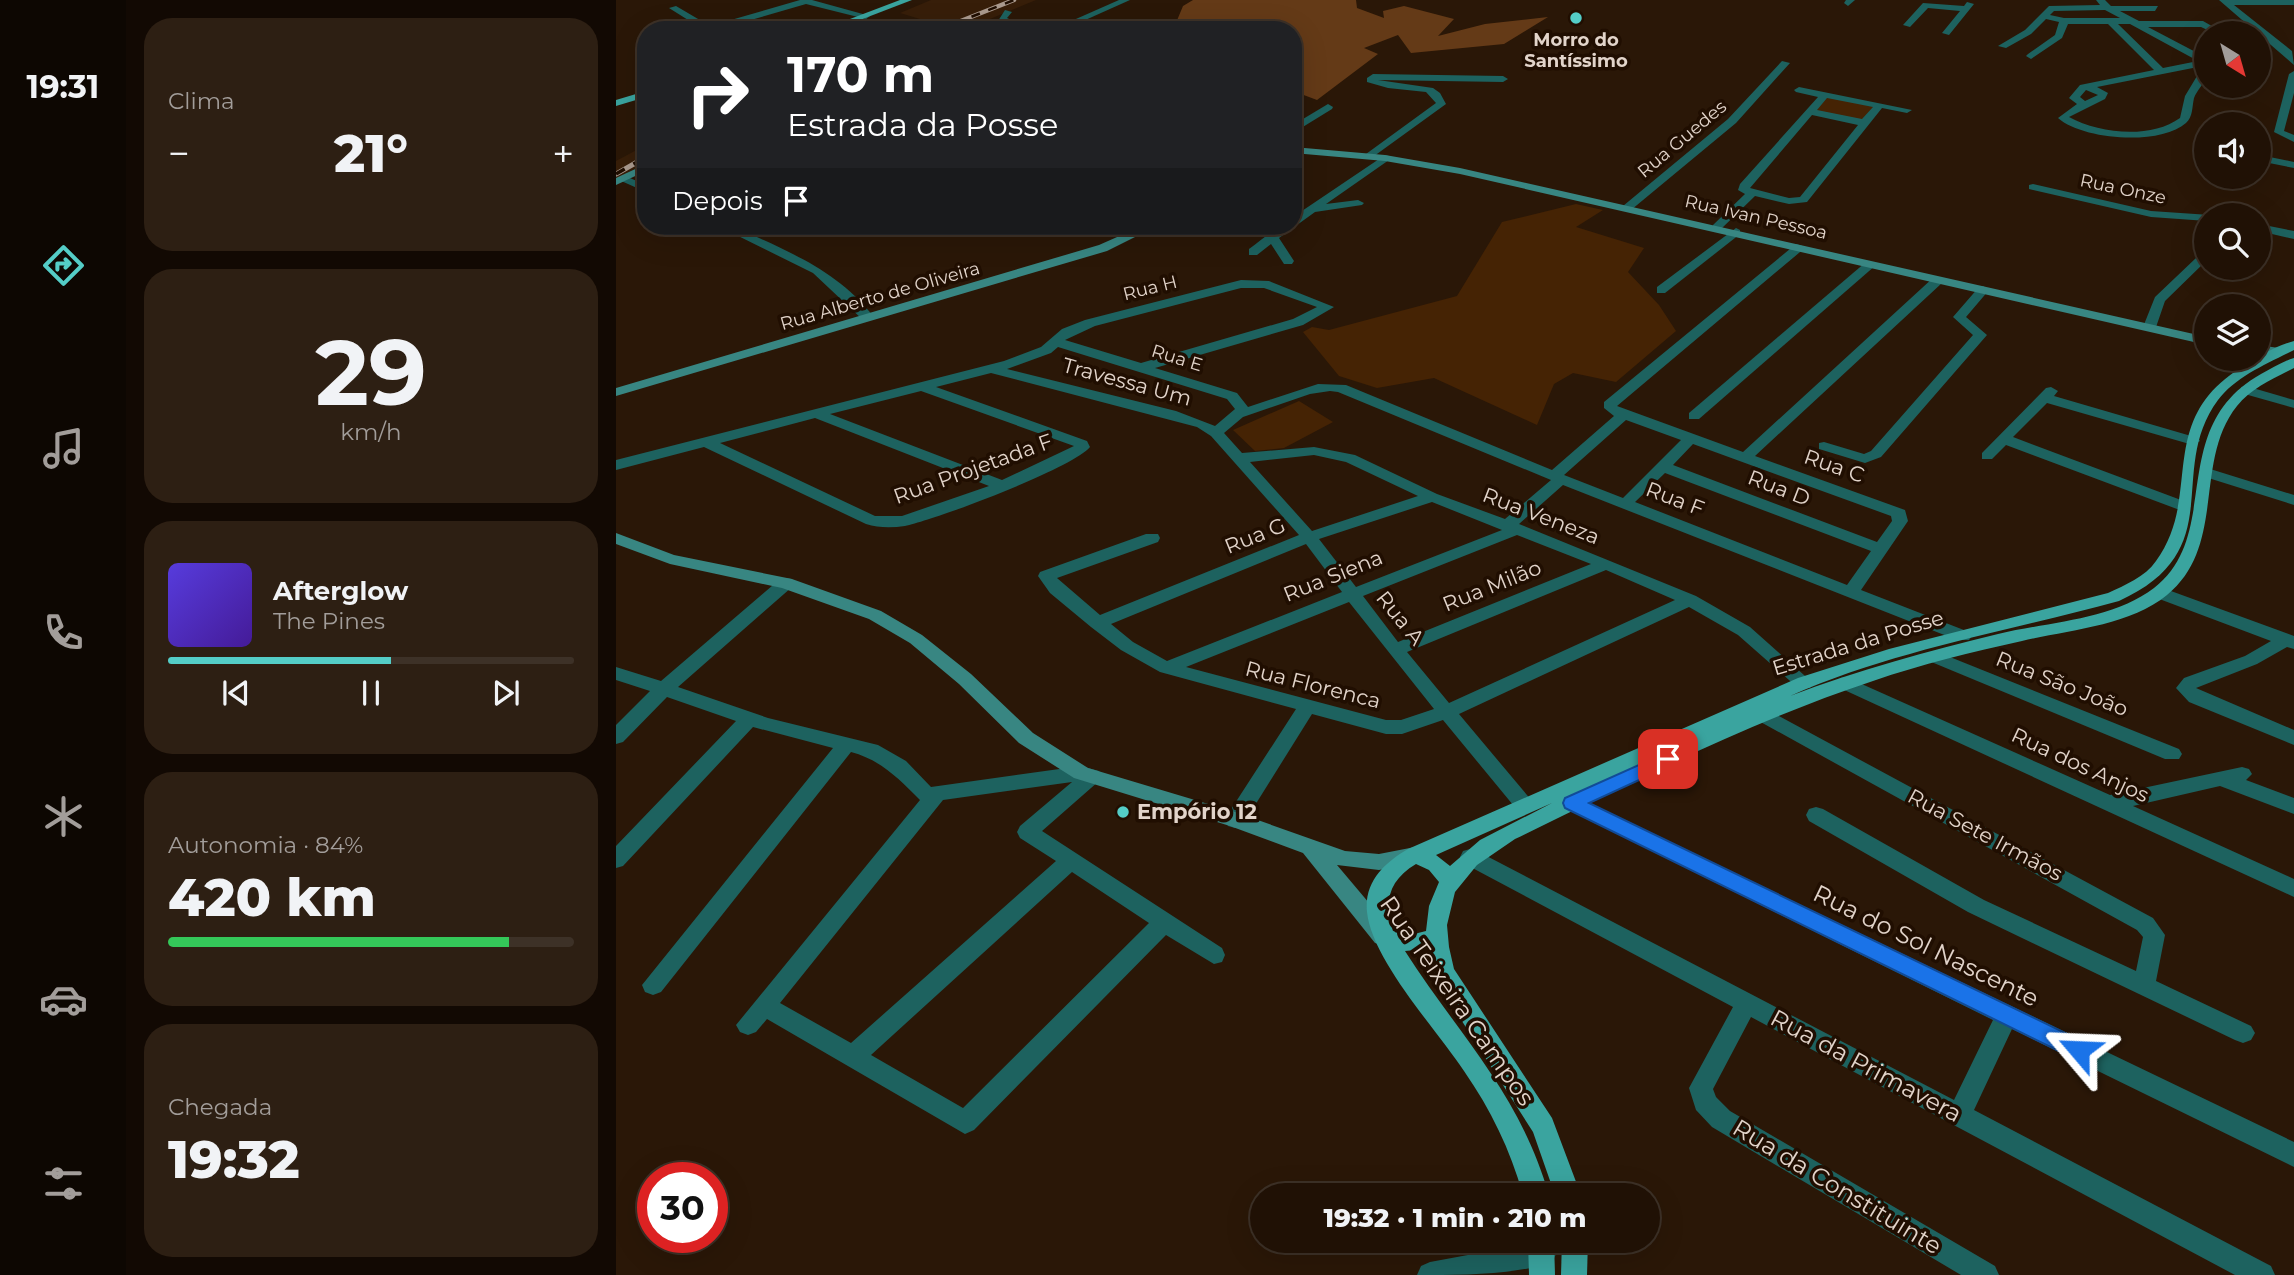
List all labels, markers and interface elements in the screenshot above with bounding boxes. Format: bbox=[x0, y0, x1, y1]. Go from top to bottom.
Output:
marker: Morro do Santíssimo bbox=[1568, 10, 1584, 26]
north arrow bbox=[2194, 21, 2272, 98]
map controls bbox=[2194, 21, 2271, 371]
place label: Morro do Santíssimo bbox=[1524, 29, 1628, 72]
text: 170 m bbox=[787, 45, 934, 104]
icon: right bbox=[672, 49, 763, 140]
text: 19:31 bbox=[27, 67, 99, 106]
text: Clima bbox=[168, 87, 235, 115]
street label: Rua Guedes bbox=[1633, 95, 1731, 183]
text: Estrada da Posse bbox=[787, 105, 1058, 144]
button: sound bbox=[2194, 112, 2271, 189]
text: 21° bbox=[334, 122, 408, 185]
text: − bbox=[168, 130, 190, 177]
text: + bbox=[552, 130, 574, 177]
street label: Rua Onze bbox=[2078, 169, 2168, 209]
icon: arrive bbox=[777, 182, 815, 220]
text: Depois bbox=[672, 185, 763, 217]
street label: Rua Ivan Pessoa bbox=[1683, 190, 1829, 244]
button: search bbox=[2194, 203, 2271, 280]
icon: directions bbox=[39, 241, 88, 290]
street label: Rua Alberto de Oliveira bbox=[778, 257, 982, 335]
street label: Rua H bbox=[1121, 271, 1179, 305]
button: layers bbox=[2194, 294, 2271, 371]
text: 29 bbox=[315, 317, 427, 428]
street label: Rua E bbox=[1149, 340, 1205, 376]
street label: Travessa Um bbox=[1060, 352, 1194, 411]
text: km/h bbox=[340, 418, 402, 446]
icon: music bbox=[39, 424, 88, 473]
street label: Rua Projetada F bbox=[890, 428, 1056, 509]
street label: Rua C bbox=[1801, 444, 1868, 487]
street label: Rua D bbox=[1745, 464, 1814, 511]
street label: Rua F bbox=[1642, 476, 1708, 521]
street label: Rua Veneza bbox=[1479, 482, 1603, 549]
street label: Rua G bbox=[1221, 512, 1289, 559]
street label: Rua Siena bbox=[1279, 544, 1386, 607]
street label: Rua Milão bbox=[1439, 554, 1545, 617]
text: Afterglow bbox=[273, 575, 408, 607]
street label: Rua A bbox=[1371, 586, 1430, 650]
street label: Estrada da Posse bbox=[1769, 605, 1947, 681]
text: The Pines bbox=[273, 607, 385, 635]
icon: phone bbox=[39, 608, 88, 657]
street label: Rua São João bbox=[1992, 646, 2132, 721]
street label: Rua Florenca bbox=[1243, 656, 1383, 713]
icon: previous bbox=[217, 674, 255, 712]
icon: pause bbox=[352, 674, 390, 712]
icon: next bbox=[487, 674, 525, 712]
street label: Rua dos Anjos bbox=[2008, 722, 2153, 807]
pin bbox=[1638, 729, 1698, 789]
icon: arrive bbox=[1649, 740, 1687, 778]
street label: Rua Sete Irmãos bbox=[1904, 783, 2067, 886]
icon: climate bbox=[39, 792, 88, 841]
place label: Empório 12 bbox=[1137, 799, 1257, 824]
marker: Empório 12 bbox=[1115, 804, 1131, 820]
text: Autonomia · 84% bbox=[168, 831, 363, 859]
text: 420 km bbox=[168, 866, 376, 929]
street label: Rua do Sol Nascente bbox=[1809, 878, 2044, 1013]
street label: Rua Teixeira Campos bbox=[1374, 890, 1541, 1111]
icon: car bbox=[39, 975, 88, 1024]
street label: Rua da Primavera bbox=[1766, 1003, 1967, 1128]
position arrow bbox=[2042, 1013, 2116, 1087]
text: Chegada bbox=[168, 1093, 272, 1121]
street label: Rua da Constituinte bbox=[1728, 1113, 1947, 1260]
text: 19:32 bbox=[168, 1128, 300, 1191]
icon: filters bbox=[39, 1159, 88, 1208]
speed limit sign: 30 bbox=[637, 1162, 728, 1253]
text: 19:32 · 1 min · 210 m bbox=[1323, 1202, 1587, 1234]

